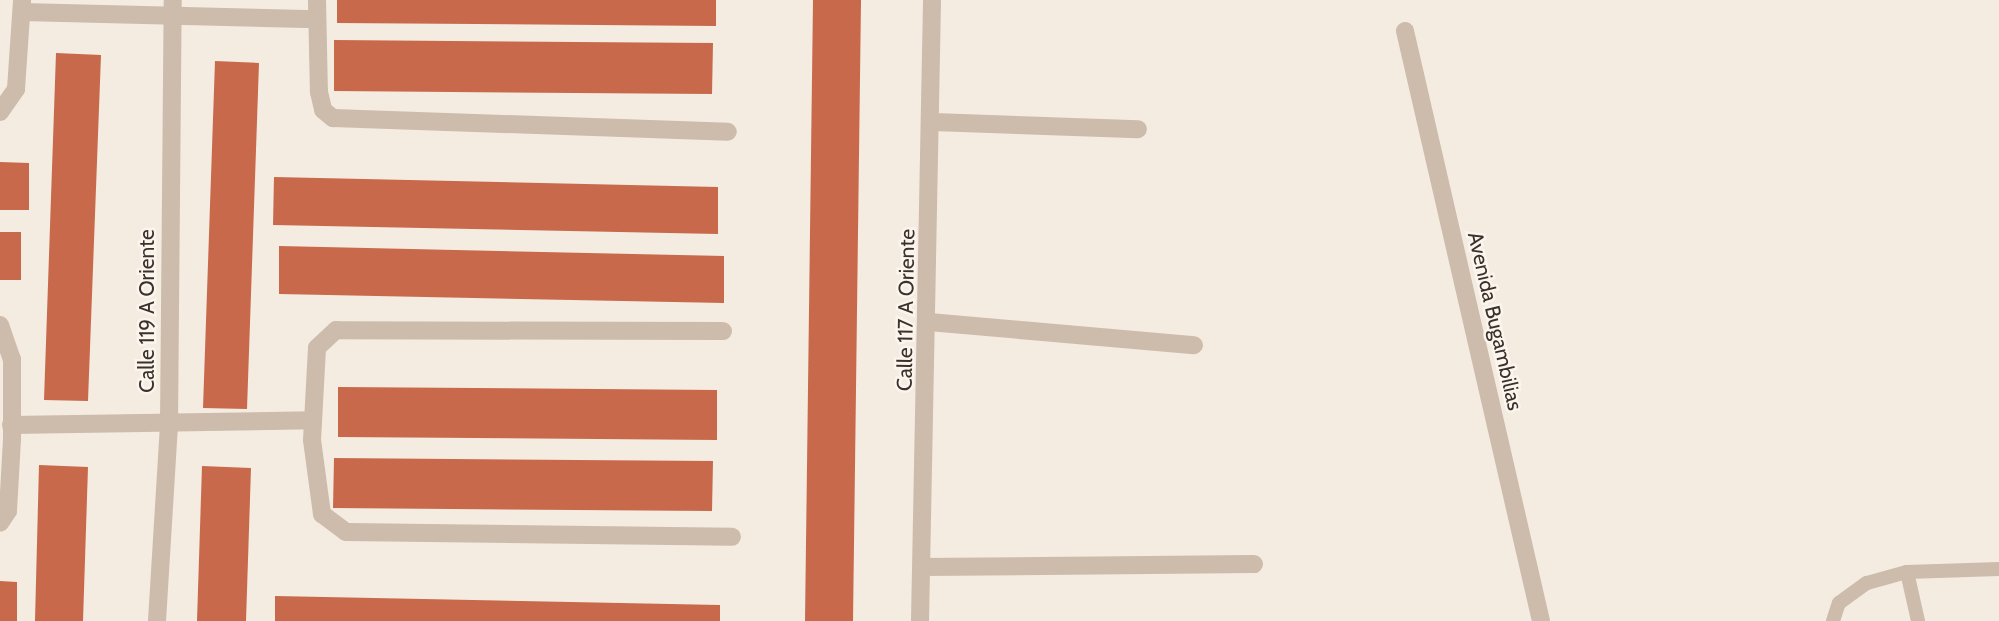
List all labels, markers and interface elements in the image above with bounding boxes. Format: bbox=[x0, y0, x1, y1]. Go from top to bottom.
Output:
street label: Calle 119 A Oriente bbox=[134, 229, 160, 393]
street label: Calle 117 A Oriente bbox=[892, 229, 920, 391]
street label: Avenida Bugambilias bbox=[1462, 229, 1528, 413]

